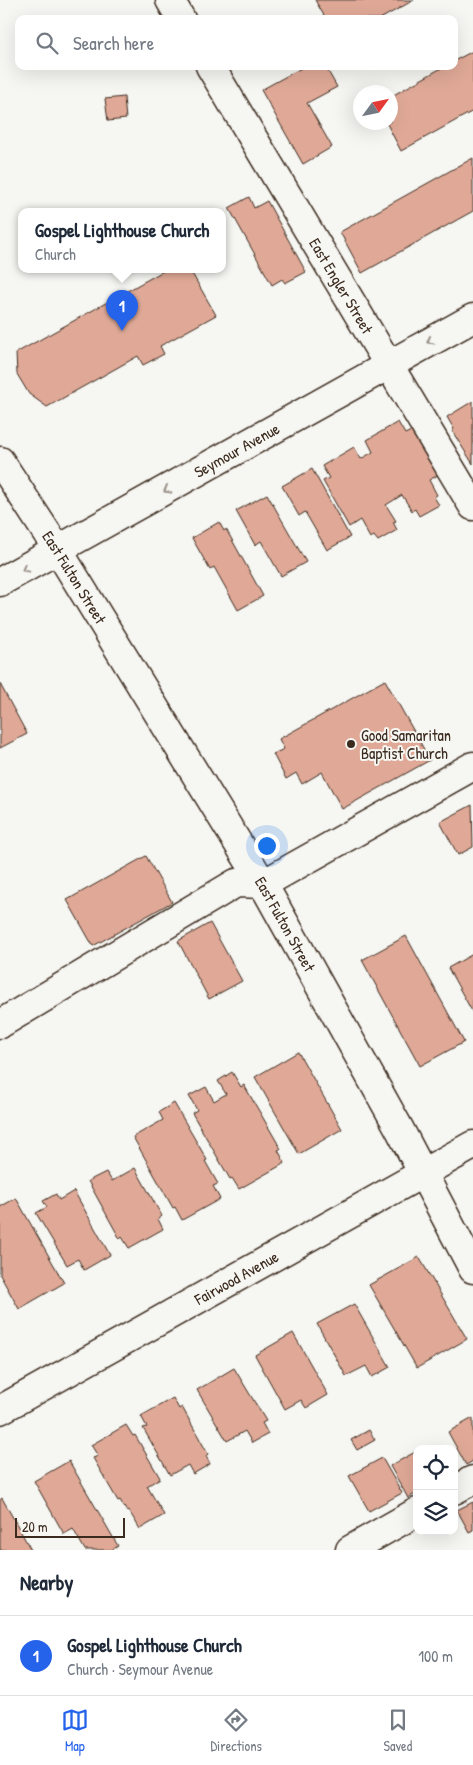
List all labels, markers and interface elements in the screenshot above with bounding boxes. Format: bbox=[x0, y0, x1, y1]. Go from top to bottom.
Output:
search box bbox=[15, 15, 458, 70]
icon: search bbox=[33, 29, 61, 57]
text: Search here bbox=[73, 30, 154, 56]
north arrow bbox=[353, 85, 398, 130]
popup bbox=[18, 208, 226, 273]
text: Gospel Lighthouse Church bbox=[35, 217, 209, 243]
street label: East Engler Street bbox=[304, 234, 379, 338]
text: Church bbox=[35, 243, 76, 265]
pin: 1 bbox=[106, 290, 138, 331]
one-way arrow bbox=[426, 335, 435, 345]
street label: Seymour Avenue bbox=[190, 417, 284, 483]
one-way arrow bbox=[163, 483, 172, 493]
street label: East Fulton Street bbox=[37, 526, 112, 628]
one-way arrow bbox=[21, 562, 30, 572]
place label: Good Samaritan Baptist Church bbox=[361, 724, 451, 764]
marker: Good Samaritan Baptist Church bbox=[345, 738, 357, 750]
your location bbox=[254, 833, 280, 859]
street label: East Fulton Street bbox=[250, 872, 321, 976]
street label: Fairwood Avenue bbox=[190, 1245, 283, 1310]
map controls bbox=[413, 1445, 458, 1535]
button: locate bbox=[413, 1445, 458, 1490]
button: layers bbox=[413, 1490, 458, 1535]
scale bar bbox=[15, 1515, 125, 1538]
text: 20 m bbox=[22, 1517, 48, 1536]
text: Nearby bbox=[20, 1568, 73, 1597]
text: Gospel Lighthouse Church bbox=[67, 1632, 242, 1658]
text: 1 bbox=[33, 1645, 39, 1667]
text: 100 m bbox=[418, 1645, 453, 1667]
text: Church · Seymour Avenue bbox=[67, 1658, 213, 1680]
tab: Map bbox=[61, 1706, 89, 1755]
tab: Directions bbox=[210, 1706, 262, 1755]
tab: Saved bbox=[384, 1706, 412, 1755]

